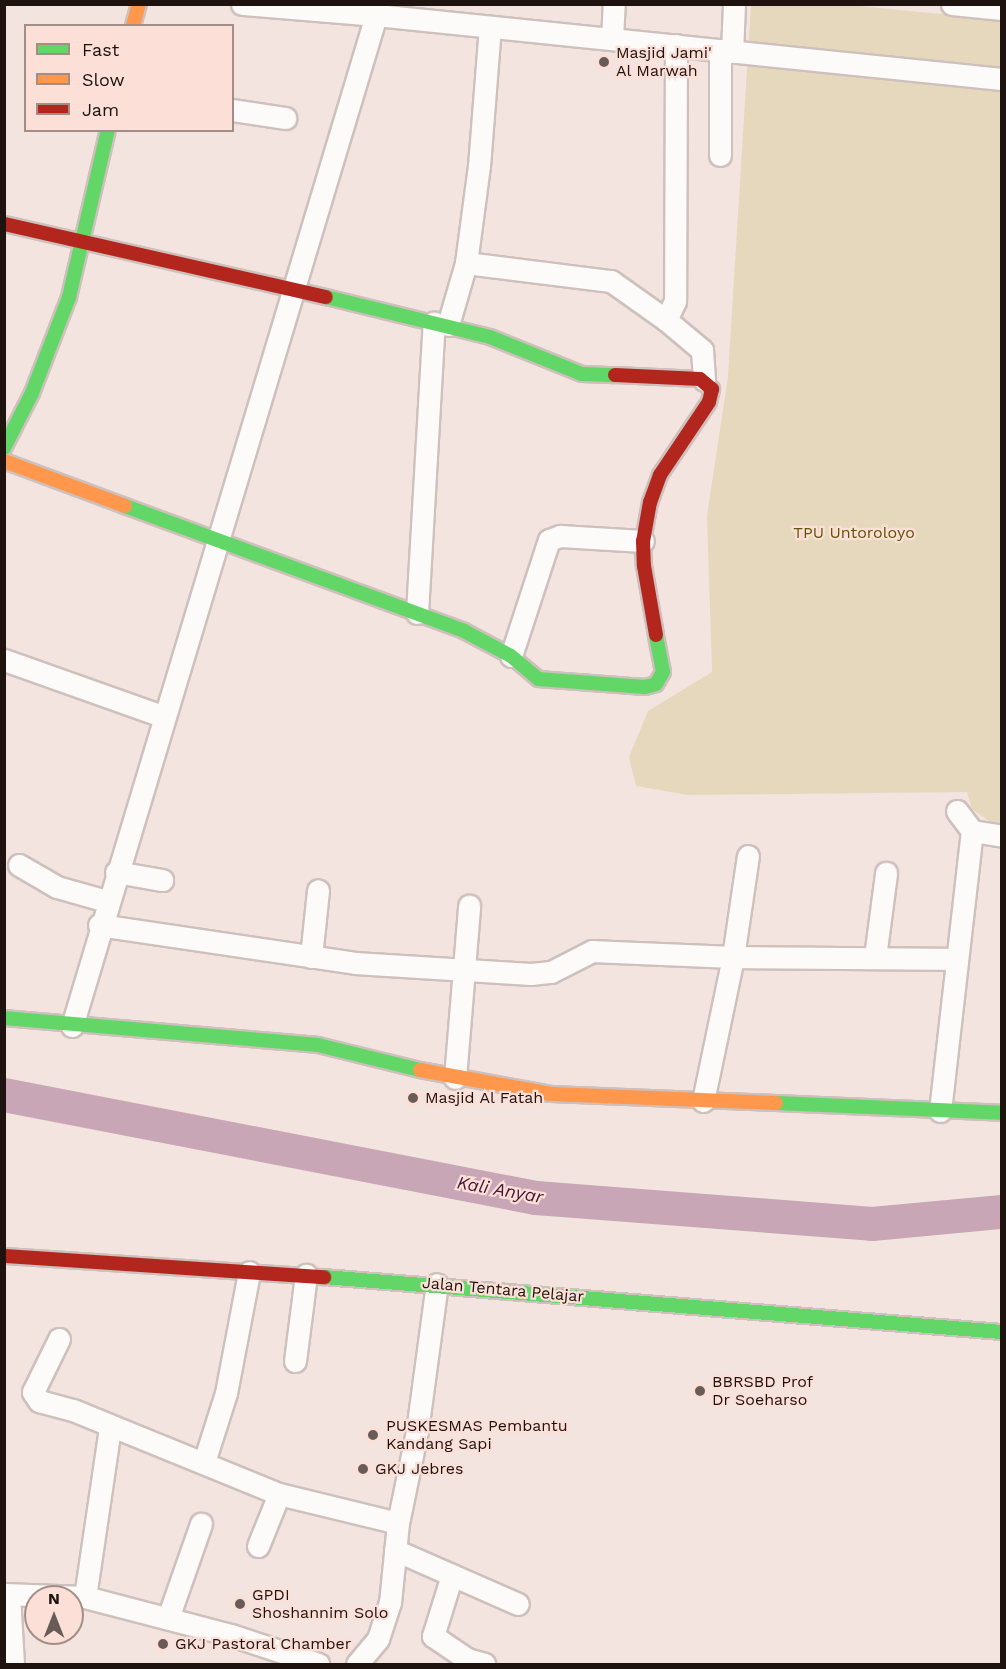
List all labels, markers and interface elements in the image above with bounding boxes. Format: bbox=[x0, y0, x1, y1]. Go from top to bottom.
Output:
legend bbox=[24, 24, 234, 132]
text: Fast bbox=[82, 39, 119, 60]
place label: Masjid Jami' Al Marwah bbox=[616, 43, 712, 81]
marker: Masjid Jami' Al Marwah bbox=[597, 55, 611, 69]
text: Slow bbox=[82, 69, 125, 90]
text: Jam bbox=[82, 99, 119, 120]
park label: TPU Untoroloyo bbox=[793, 523, 915, 543]
place label: Masjid Al Fatah bbox=[425, 1088, 544, 1108]
marker: Masjid Al Fatah bbox=[406, 1091, 420, 1105]
water label: Kali Anyar bbox=[455, 1172, 545, 1208]
street label: Jalan Tentara Pelajar bbox=[421, 1273, 585, 1307]
place label: BBRSBD Prof Dr Soeharso bbox=[712, 1372, 813, 1410]
marker: BBRSBD Prof Dr Soeharso bbox=[693, 1384, 707, 1398]
place label: PUSKESMAS Pembantu Kandang Sapi bbox=[386, 1416, 568, 1454]
marker: PUSKESMAS Pembantu Kandang Sapi bbox=[364, 1426, 382, 1444]
place label: GKJ Jebres bbox=[375, 1459, 464, 1479]
marker: GKJ Jebres bbox=[356, 1462, 370, 1476]
north arrow bbox=[24, 1585, 84, 1645]
place label: GPDI Shoshannim Solo bbox=[252, 1585, 388, 1623]
text: N bbox=[48, 1589, 60, 1608]
marker: GPDI Shoshannim Solo bbox=[233, 1597, 247, 1611]
place label: GKJ Pastoral Chamber bbox=[175, 1634, 352, 1654]
marker: GKJ Pastoral Chamber bbox=[156, 1637, 170, 1651]

